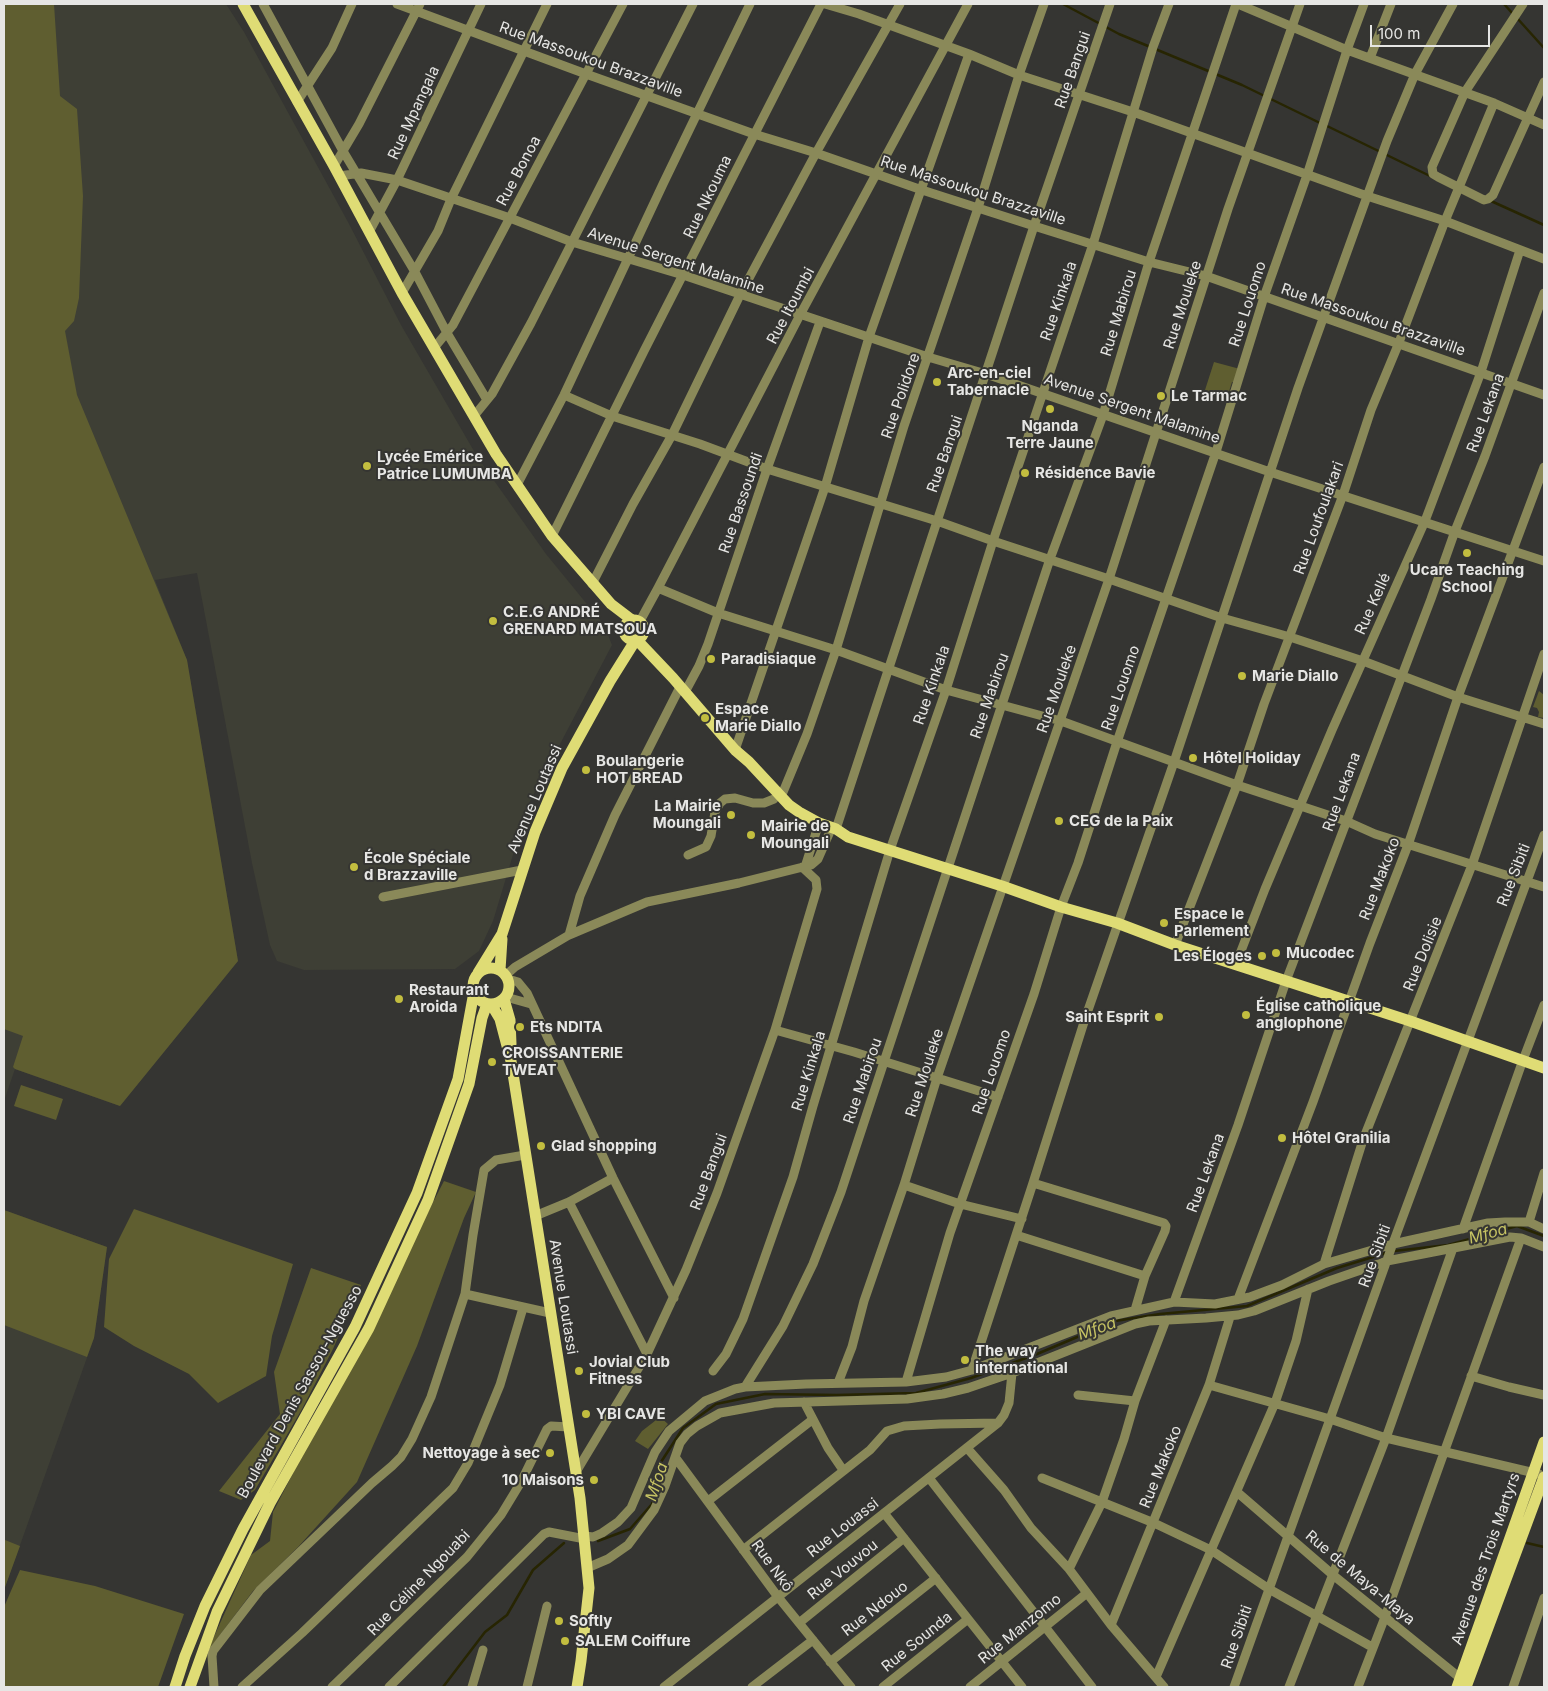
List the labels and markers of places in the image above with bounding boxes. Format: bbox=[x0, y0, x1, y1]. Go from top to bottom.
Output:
place label: Arc-en-ciel Tabernacle bbox=[947, 364, 1031, 399]
marker: Arc-en-ciel Tabernacle bbox=[931, 376, 943, 388]
place label: Le Tarmac bbox=[1171, 387, 1247, 405]
marker: Le Tarmac bbox=[1155, 390, 1167, 402]
marker: Nganda Terre Jaune bbox=[1044, 403, 1056, 415]
place label: Nganda Terre Jaune bbox=[1006, 417, 1094, 452]
place label: Lycée Emérice Patrice LUMUMBA bbox=[377, 448, 512, 483]
marker: Lycée Emérice Patrice LUMUMBA bbox=[361, 460, 373, 472]
place label: Résidence Bavie bbox=[1035, 464, 1155, 482]
marker: Résidence Bavie bbox=[1019, 467, 1031, 479]
marker: Ucare Teaching School bbox=[1461, 547, 1473, 559]
place label: Ucare Teaching School bbox=[1410, 561, 1524, 596]
place label: C.E.G ANDRÉ GRENARD MATSOUA bbox=[503, 603, 657, 638]
marker: C.E.G ANDRÉ GRENARD MATSOUA bbox=[487, 615, 499, 627]
place label: Paradisiaque bbox=[721, 650, 816, 668]
marker: Paradisiaque bbox=[705, 653, 717, 665]
place label: Marie Diallo bbox=[1252, 667, 1338, 685]
marker: Marie Diallo bbox=[1236, 670, 1248, 682]
place label: Espace Marie Diallo bbox=[715, 700, 801, 735]
marker: Espace Marie Diallo bbox=[699, 712, 711, 724]
place label: Hôtel Holiday bbox=[1203, 749, 1301, 767]
place label: Boulangerie HOT BREAD bbox=[596, 752, 684, 787]
marker: Hôtel Holiday bbox=[1187, 752, 1199, 764]
marker: Boulangerie HOT BREAD bbox=[580, 764, 592, 776]
place label: La Mairie Moungali bbox=[653, 797, 721, 832]
marker: La Mairie Moungali bbox=[725, 809, 737, 821]
place label: CEG de la Paix bbox=[1069, 812, 1173, 830]
marker: CEG de la Paix bbox=[1053, 815, 1065, 827]
place label: Mairie de Moungali bbox=[761, 817, 829, 852]
marker: Mairie de Moungali bbox=[745, 829, 757, 841]
place label: École Spéciale d Brazzaville bbox=[364, 849, 471, 884]
marker: École Spéciale d Brazzaville bbox=[348, 861, 360, 873]
place label: Espace le Parlement bbox=[1174, 905, 1249, 940]
marker: Espace le Parlement bbox=[1158, 917, 1170, 929]
place label: Mucodec bbox=[1286, 944, 1355, 962]
place label: Les Éloges bbox=[1173, 947, 1252, 965]
marker: Mucodec bbox=[1270, 947, 1282, 959]
marker: Les Éloges bbox=[1256, 950, 1268, 962]
place label: Restaurant Aroida bbox=[409, 981, 489, 1016]
marker: Restaurant Aroida bbox=[393, 993, 405, 1005]
place label: Église catholique anglophone bbox=[1256, 997, 1381, 1032]
place label: Saint Esprit bbox=[1065, 1008, 1149, 1026]
marker: Église catholique anglophone bbox=[1240, 1009, 1252, 1021]
marker: Saint Esprit bbox=[1153, 1011, 1165, 1023]
place label: Ets NDITA bbox=[530, 1018, 603, 1036]
marker: Ets NDITA bbox=[514, 1021, 526, 1033]
place label: CROISSANTERIE TWEAT bbox=[502, 1044, 623, 1079]
marker: CROISSANTERIE TWEAT bbox=[486, 1056, 498, 1068]
place label: Hôtel Granilia bbox=[1292, 1129, 1390, 1147]
marker: Hôtel Granilia bbox=[1276, 1132, 1288, 1144]
place label: Glad shopping bbox=[551, 1137, 657, 1155]
marker: Glad shopping bbox=[535, 1140, 547, 1152]
place label: The way international bbox=[975, 1342, 1068, 1377]
place label: Jovial Club Fitness bbox=[589, 1353, 670, 1388]
marker: The way international bbox=[959, 1354, 971, 1366]
marker: Jovial Club Fitness bbox=[573, 1365, 585, 1377]
place label: YBI CAVE bbox=[596, 1405, 666, 1423]
marker: YBI CAVE bbox=[580, 1408, 592, 1420]
place label: Nettoyage à sec bbox=[422, 1444, 540, 1462]
marker: Nettoyage à sec bbox=[544, 1447, 556, 1459]
place label: 10 Maisons bbox=[502, 1471, 584, 1489]
marker: 10 Maisons bbox=[588, 1474, 600, 1486]
place label: Softly bbox=[569, 1612, 612, 1630]
marker: Softly bbox=[553, 1615, 565, 1627]
place label: SALEM Coiffure bbox=[575, 1632, 691, 1650]
marker: SALEM Coiffure bbox=[559, 1635, 571, 1647]

